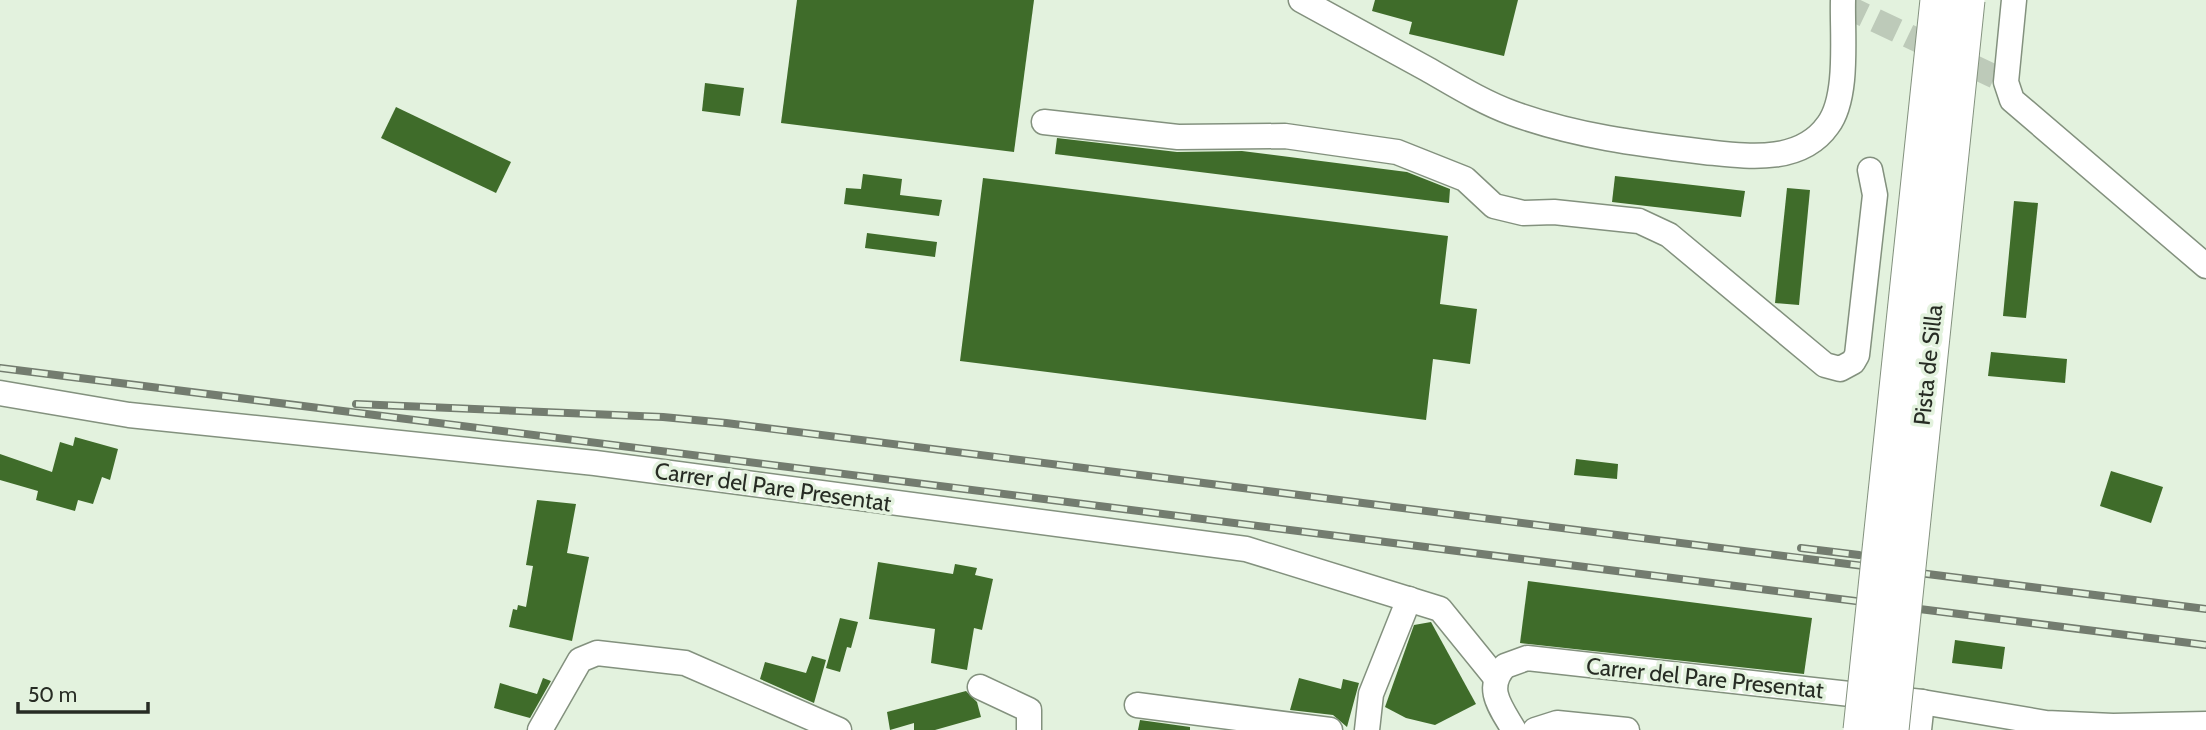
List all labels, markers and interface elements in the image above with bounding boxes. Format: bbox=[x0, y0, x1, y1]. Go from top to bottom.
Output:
street label: Pista de Silla bbox=[1908, 303, 1948, 427]
street label: Carrer del Pare Presentat bbox=[653, 457, 893, 518]
street label: Carrer del Pare Presentat bbox=[1585, 652, 1825, 704]
scale bar bbox=[18, 670, 147, 714]
text: 50 m bbox=[28, 682, 77, 707]

